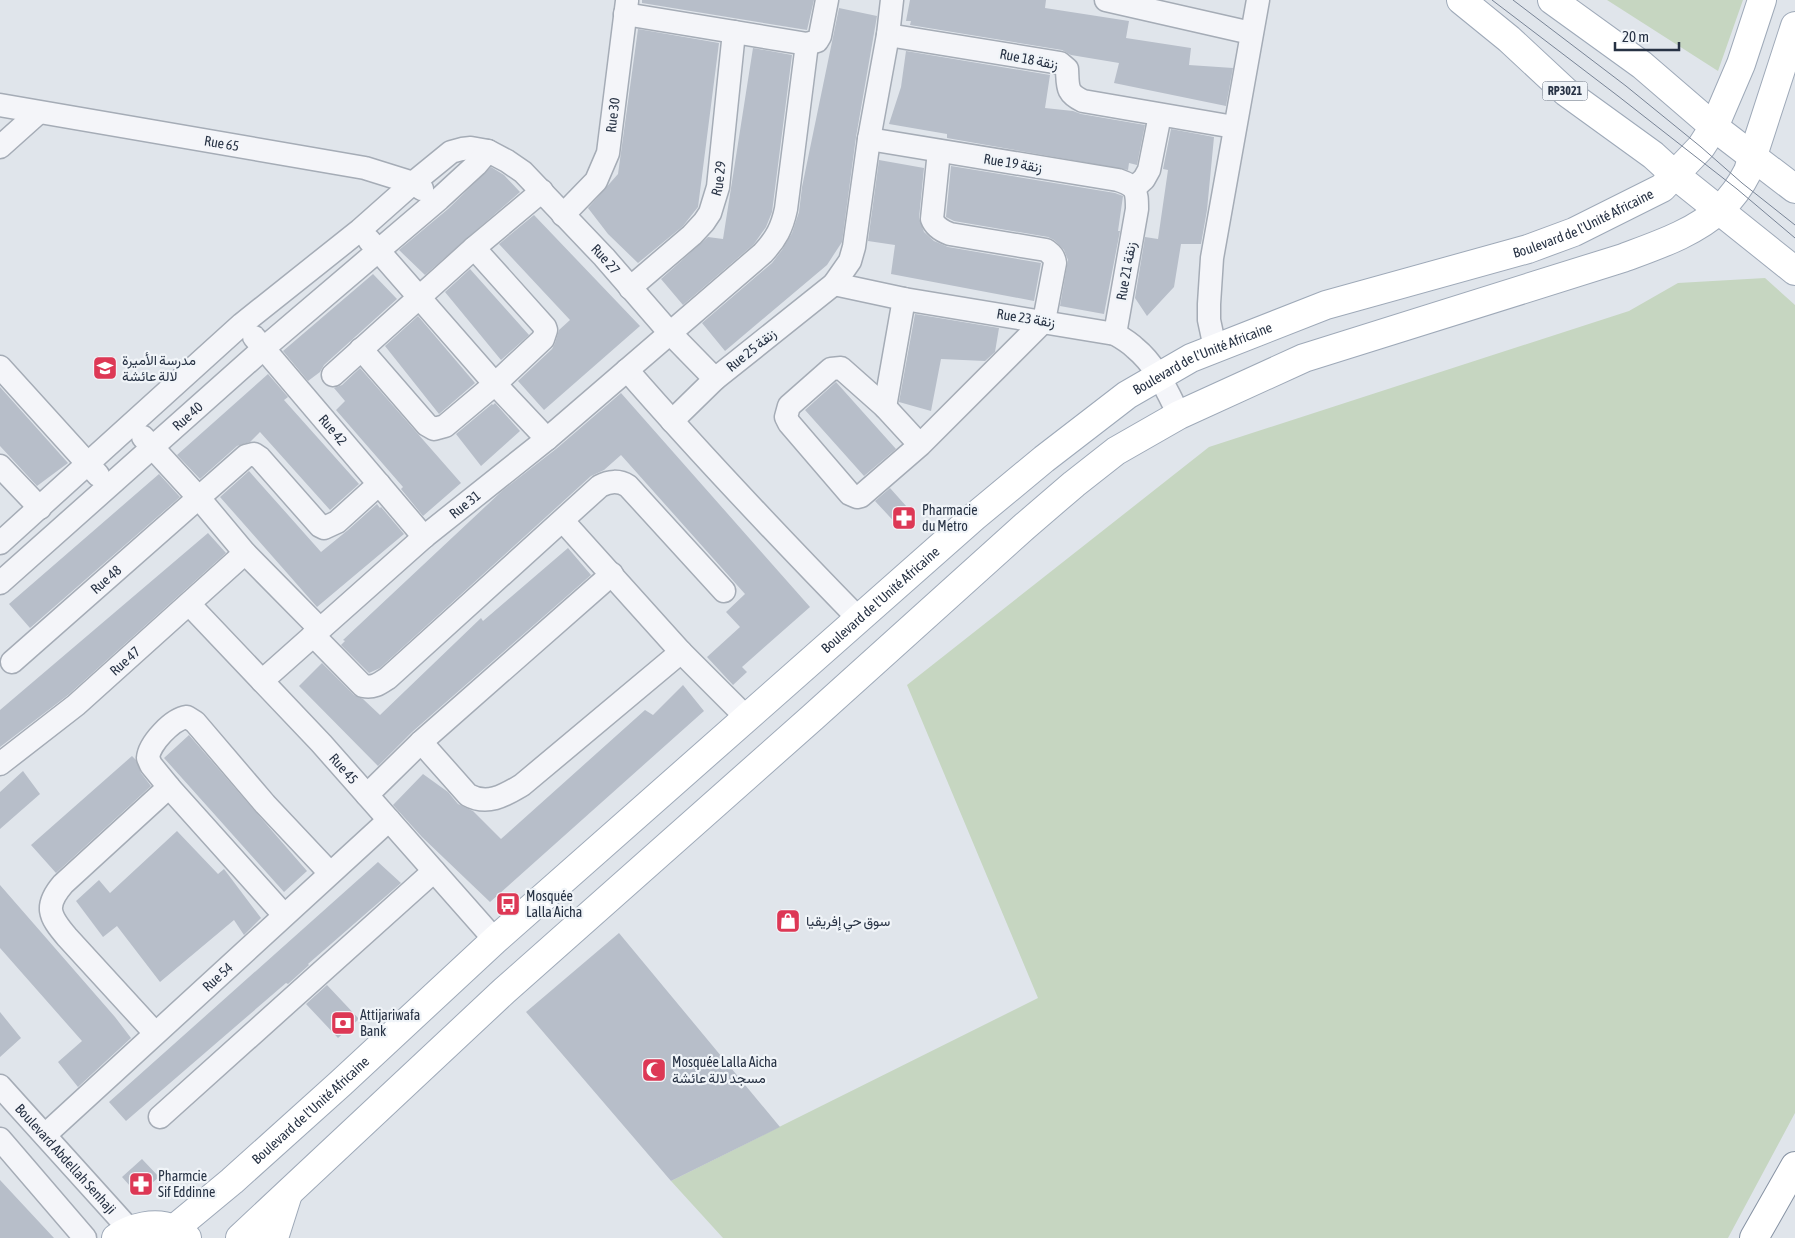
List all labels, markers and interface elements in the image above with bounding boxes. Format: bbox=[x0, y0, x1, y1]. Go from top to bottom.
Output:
scale bar bbox=[1615, 20, 1679, 52]
text: 20 m bbox=[1622, 28, 1649, 45]
street label: Rue 18 زنقة bbox=[998, 46, 1060, 74]
road number: RP3021 bbox=[1542, 82, 1588, 100]
street label: Rue 30 bbox=[603, 96, 623, 134]
street label: Rue 65 bbox=[203, 132, 240, 154]
street label: Rue 19 زنقة bbox=[982, 150, 1044, 177]
street label: Rue 29 bbox=[708, 160, 729, 198]
street label: Boulevard de l'Unité Africaine bbox=[1511, 186, 1656, 261]
street label: Rue 21 زنقة bbox=[1113, 240, 1140, 302]
street label: Rue 27 bbox=[588, 241, 623, 278]
street label: Rue 23 زنقة bbox=[995, 305, 1057, 332]
street label: Boulevard de l'Unité Africaine bbox=[1130, 319, 1274, 398]
street label: Rue 25 زنقة bbox=[723, 325, 780, 376]
place label: مدرسة الأميرة لالة عائشة bbox=[122, 352, 196, 384]
school or university icon: مدرسة الأميرة لالة عائشة bbox=[92, 355, 118, 381]
street label: Rue 40 bbox=[169, 398, 206, 434]
street label: Rue 42 bbox=[316, 411, 351, 449]
street label: Rue 31 bbox=[446, 487, 484, 522]
place label: Pharmacie du Metro bbox=[922, 502, 978, 534]
pharmacy icon: Pharmacie du Metro bbox=[891, 505, 917, 531]
street label: Boulevard de l'Unité Africaine bbox=[818, 543, 943, 656]
street label: Rue 48 bbox=[87, 561, 125, 597]
street label: Rue 47 bbox=[106, 643, 143, 679]
street label: Rue 45 bbox=[326, 750, 361, 787]
place label: Mosquée Lalla Aicha bbox=[526, 888, 582, 920]
bus stop icon: Mosquée Lalla Aicha bbox=[495, 891, 521, 917]
shop icon: سوق حي إفريقيا bbox=[775, 908, 801, 934]
place label: سوق حي إفريقيا bbox=[806, 913, 890, 933]
street label: Rue 54 bbox=[199, 959, 236, 995]
place label: Attijariwafa Bank bbox=[360, 1007, 420, 1039]
bank icon: Attijariwafa Bank bbox=[330, 1010, 356, 1036]
street label: Boulevard de l'Unité Africaine bbox=[249, 1053, 372, 1167]
place label: Mosquée Lalla Aicha مسجد لالة عائشة bbox=[672, 1054, 777, 1087]
mosque icon: Mosquée Lalla Aicha مسجد لالة عائشة bbox=[641, 1057, 667, 1083]
street label: Boulevard Abdellah Senhaji bbox=[12, 1100, 119, 1217]
place label: Pharmcie Sif Eddinne bbox=[158, 1168, 215, 1200]
pharmacy icon: Pharmcie Sif Eddinne bbox=[128, 1171, 154, 1197]

